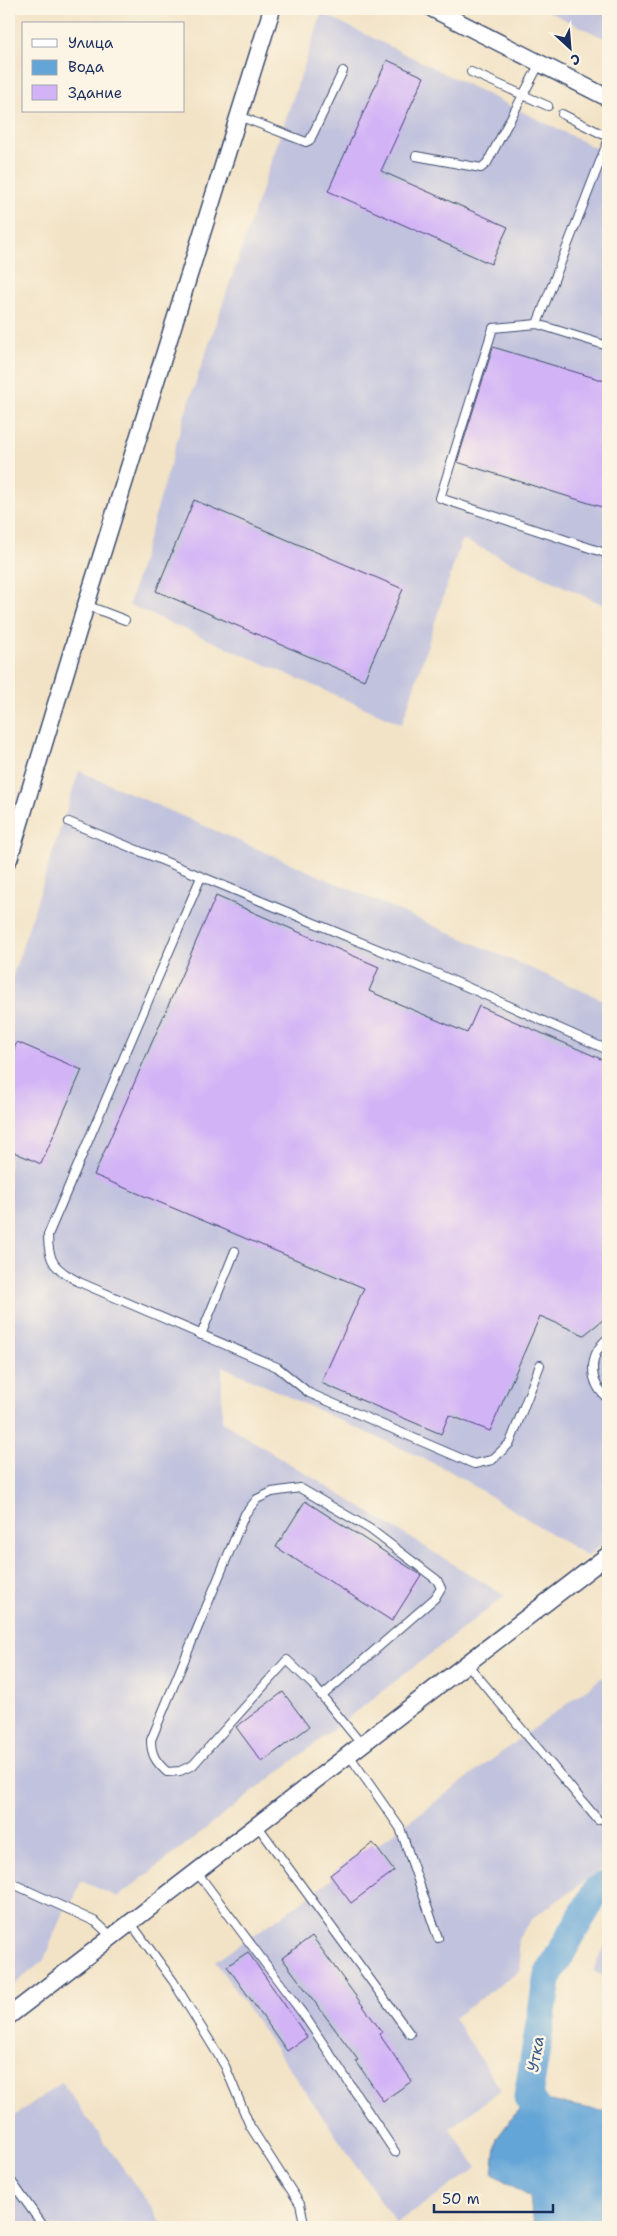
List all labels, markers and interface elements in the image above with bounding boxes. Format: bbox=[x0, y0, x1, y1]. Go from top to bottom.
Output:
legend bbox=[22, 22, 185, 112]
north arrow bbox=[544, 22, 594, 72]
text: Улица bbox=[68, 33, 114, 53]
text: С bbox=[568, 50, 584, 70]
text: Вода bbox=[68, 57, 105, 77]
text: Здание bbox=[68, 83, 122, 103]
water label: Утка bbox=[522, 2035, 549, 2074]
scale bar bbox=[434, 2181, 553, 2213]
text: 50 m bbox=[442, 2189, 480, 2209]

